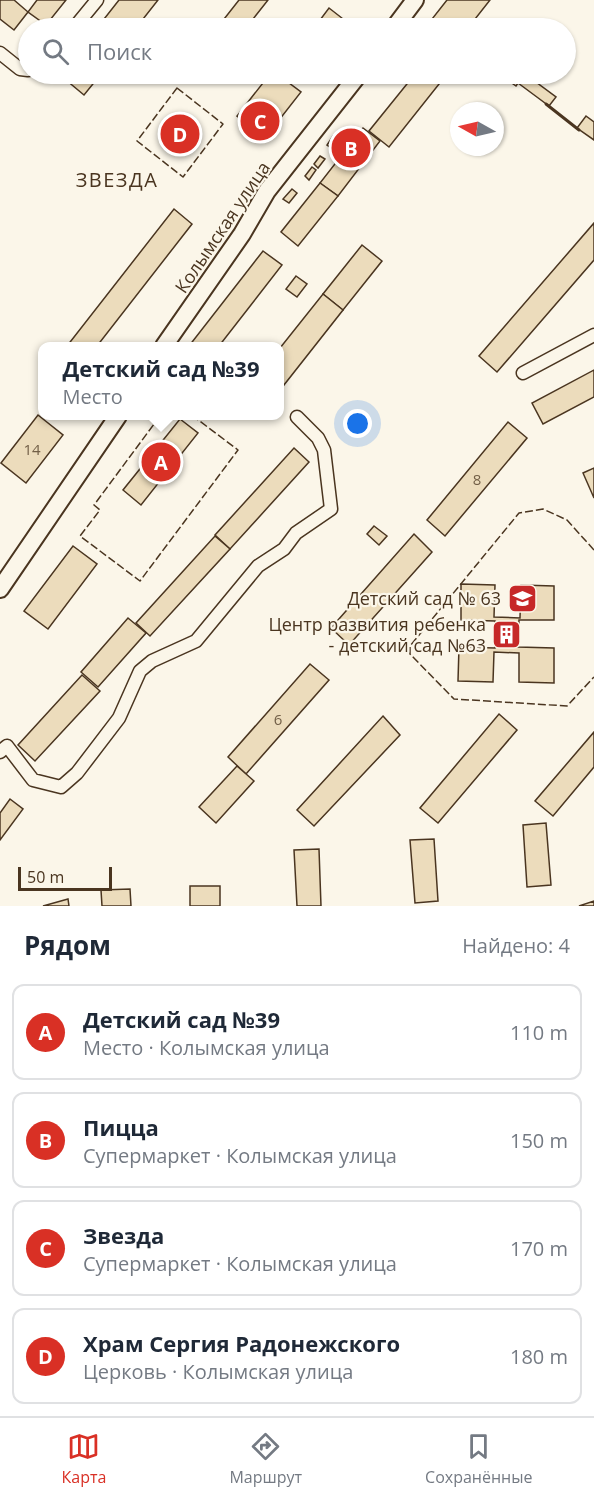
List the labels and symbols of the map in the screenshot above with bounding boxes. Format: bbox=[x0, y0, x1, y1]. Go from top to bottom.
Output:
pin: C bbox=[240, 98, 280, 144]
north arrow bbox=[450, 102, 504, 156]
pin: D bbox=[160, 112, 200, 156]
pin: B bbox=[332, 126, 370, 170]
street label: Колымская улица bbox=[169, 157, 275, 297]
district label: ЗВЕЗДА bbox=[76, 166, 158, 193]
your location bbox=[343, 409, 372, 438]
house number: 14 bbox=[23, 439, 41, 459]
pin: A bbox=[142, 440, 180, 484]
house number: 8 bbox=[473, 469, 481, 489]
school or university icon: Детский сад № 63 bbox=[506, 582, 538, 614]
place label: Детский сад № 63 bbox=[347, 586, 501, 610]
place label: Центр развития ребенка - детский сад №63 bbox=[268, 612, 486, 657]
building icon: Центр развития ребенка - детский сад №63 bbox=[491, 618, 523, 650]
house number: 6 bbox=[274, 709, 282, 729]
scale bar bbox=[18, 864, 112, 892]

